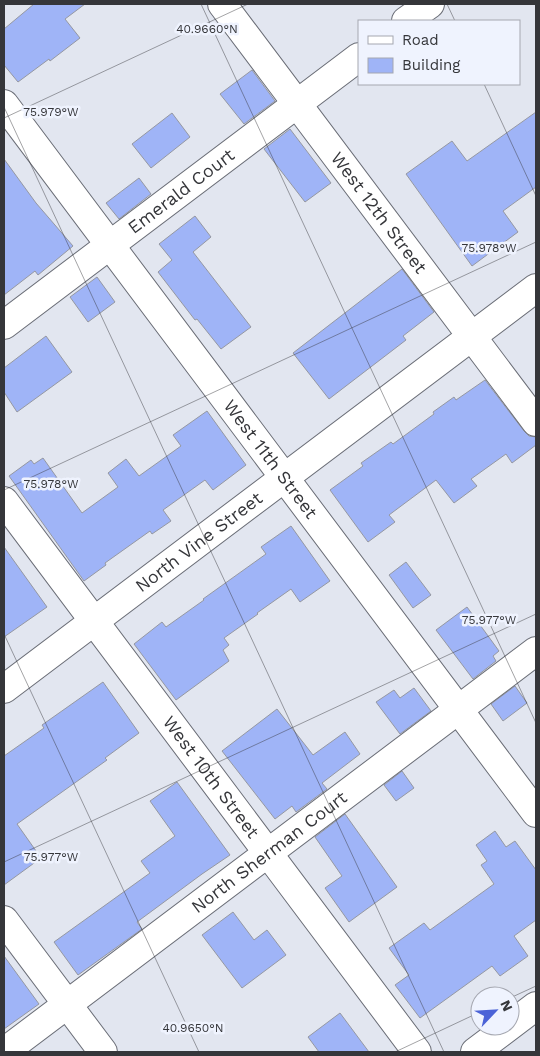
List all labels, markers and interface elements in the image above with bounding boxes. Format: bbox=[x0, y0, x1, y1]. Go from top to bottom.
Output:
legend bbox=[358, 20, 520, 85]
text: 40.9660°N bbox=[176, 22, 238, 36]
text: Road bbox=[402, 31, 439, 49]
text: Building bbox=[402, 56, 460, 74]
text: 75.979°W bbox=[23, 105, 79, 119]
street label: Emerald Court bbox=[124, 144, 239, 238]
street label: West 12th Street bbox=[327, 148, 432, 278]
text: 75.978°W bbox=[461, 241, 517, 255]
street label: West 11th Street bbox=[220, 395, 322, 523]
text: 75.978°W bbox=[23, 477, 79, 491]
street label: North Vine Street bbox=[131, 487, 266, 596]
text: 75.977°W bbox=[462, 613, 517, 627]
street label: West 10th Street bbox=[159, 712, 264, 842]
street label: North Sherman Court bbox=[187, 786, 351, 917]
text: 75.977°W bbox=[24, 850, 79, 864]
north arrow bbox=[470, 986, 520, 1036]
text: N bbox=[497, 997, 516, 1014]
text: 40.9650°N bbox=[162, 1021, 224, 1035]

